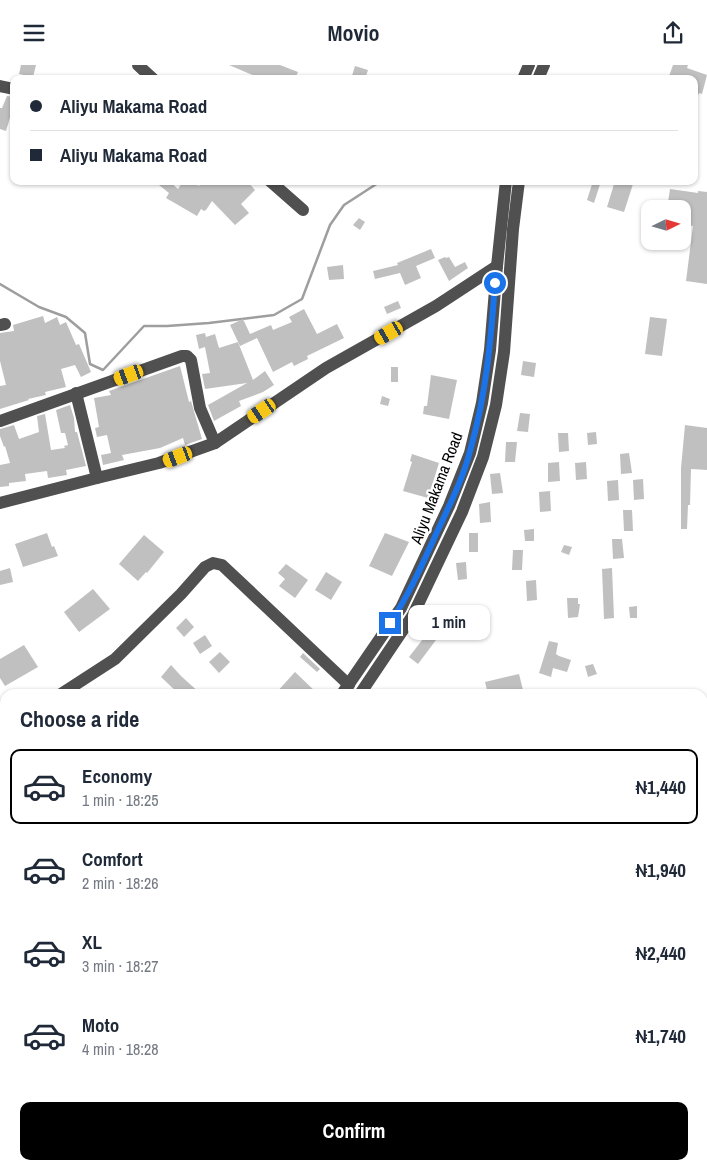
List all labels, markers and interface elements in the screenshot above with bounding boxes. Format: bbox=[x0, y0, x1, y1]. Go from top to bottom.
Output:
text: Movio bbox=[327, 18, 380, 48]
icon: menu bbox=[20, 19, 48, 47]
icon: share bbox=[659, 19, 687, 47]
text: Aliyu Makama Road bbox=[60, 93, 207, 119]
text: Aliyu Makama Road bbox=[60, 142, 207, 168]
north arrow bbox=[641, 200, 691, 250]
map controls bbox=[641, 200, 691, 250]
route start bbox=[484, 272, 506, 294]
car bbox=[372, 319, 405, 347]
car bbox=[112, 363, 145, 387]
car bbox=[245, 396, 278, 426]
street label: Aliyu Makama Road bbox=[404, 429, 467, 548]
car bbox=[161, 445, 194, 469]
callout: 1 min bbox=[408, 605, 490, 641]
text: 1 min bbox=[432, 611, 466, 633]
route end bbox=[379, 612, 401, 634]
text: Choose a ride bbox=[20, 704, 139, 734]
text: Economy bbox=[82, 763, 152, 789]
icon: car bbox=[22, 764, 67, 809]
text: ₦1,440 bbox=[636, 774, 686, 800]
text: 1 min · 18:25 bbox=[82, 789, 159, 811]
text: Comfort bbox=[82, 846, 143, 872]
icon: car bbox=[22, 847, 67, 892]
text: ₦1,940 bbox=[636, 857, 686, 883]
text: 2 min · 18:26 bbox=[82, 872, 159, 894]
text: XL bbox=[82, 929, 102, 955]
icon: car bbox=[22, 930, 67, 975]
text: ₦2,440 bbox=[636, 940, 686, 966]
text: 3 min · 18:27 bbox=[82, 955, 159, 977]
text: Moto bbox=[82, 1012, 119, 1038]
icon: car bbox=[22, 1013, 67, 1058]
text: ₦1,740 bbox=[636, 1023, 686, 1049]
text: 4 min · 18:28 bbox=[82, 1038, 159, 1060]
button: Confirm bbox=[20, 1102, 688, 1160]

